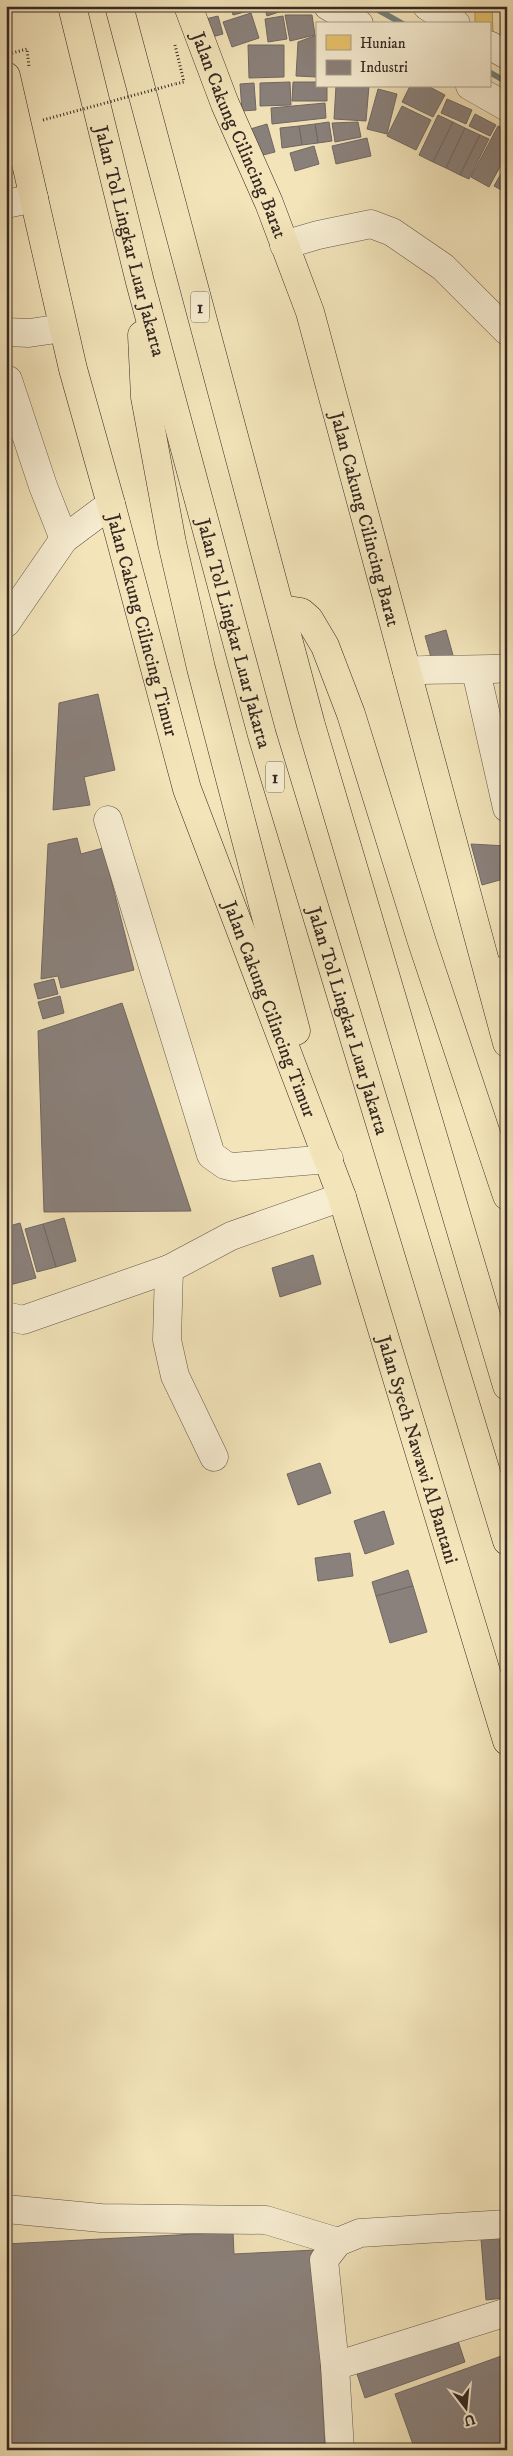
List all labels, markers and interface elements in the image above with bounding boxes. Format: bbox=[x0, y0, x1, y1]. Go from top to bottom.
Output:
legend bbox=[316, 22, 490, 88]
street label: Jalan Cakung Cilincing Barat bbox=[185, 27, 291, 242]
text: Hunian bbox=[360, 34, 406, 53]
text: Industri bbox=[360, 58, 408, 77]
street label: Jalan Tol Lingkar Luar Jakarta bbox=[88, 122, 169, 359]
road number: 1 bbox=[191, 292, 209, 322]
street label: Jalan Cakung Cilincing Barat bbox=[324, 408, 404, 629]
street label: Jalan Cakung Cilincing Timur bbox=[101, 510, 182, 739]
street label: Jalan Tol Lingkar Luar Jakarta bbox=[191, 514, 275, 751]
road number: 1 bbox=[266, 762, 284, 792]
street label: Jalan Cakung Cilincing Timur bbox=[217, 896, 321, 1121]
street label: Jalan Tol Lingkar Luar Jakarta bbox=[301, 902, 393, 1138]
street label: Jalan Syech Nawawi Al Bantani bbox=[371, 1331, 463, 1567]
north arrow bbox=[440, 2384, 490, 2434]
text: U bbox=[461, 2409, 477, 2430]

